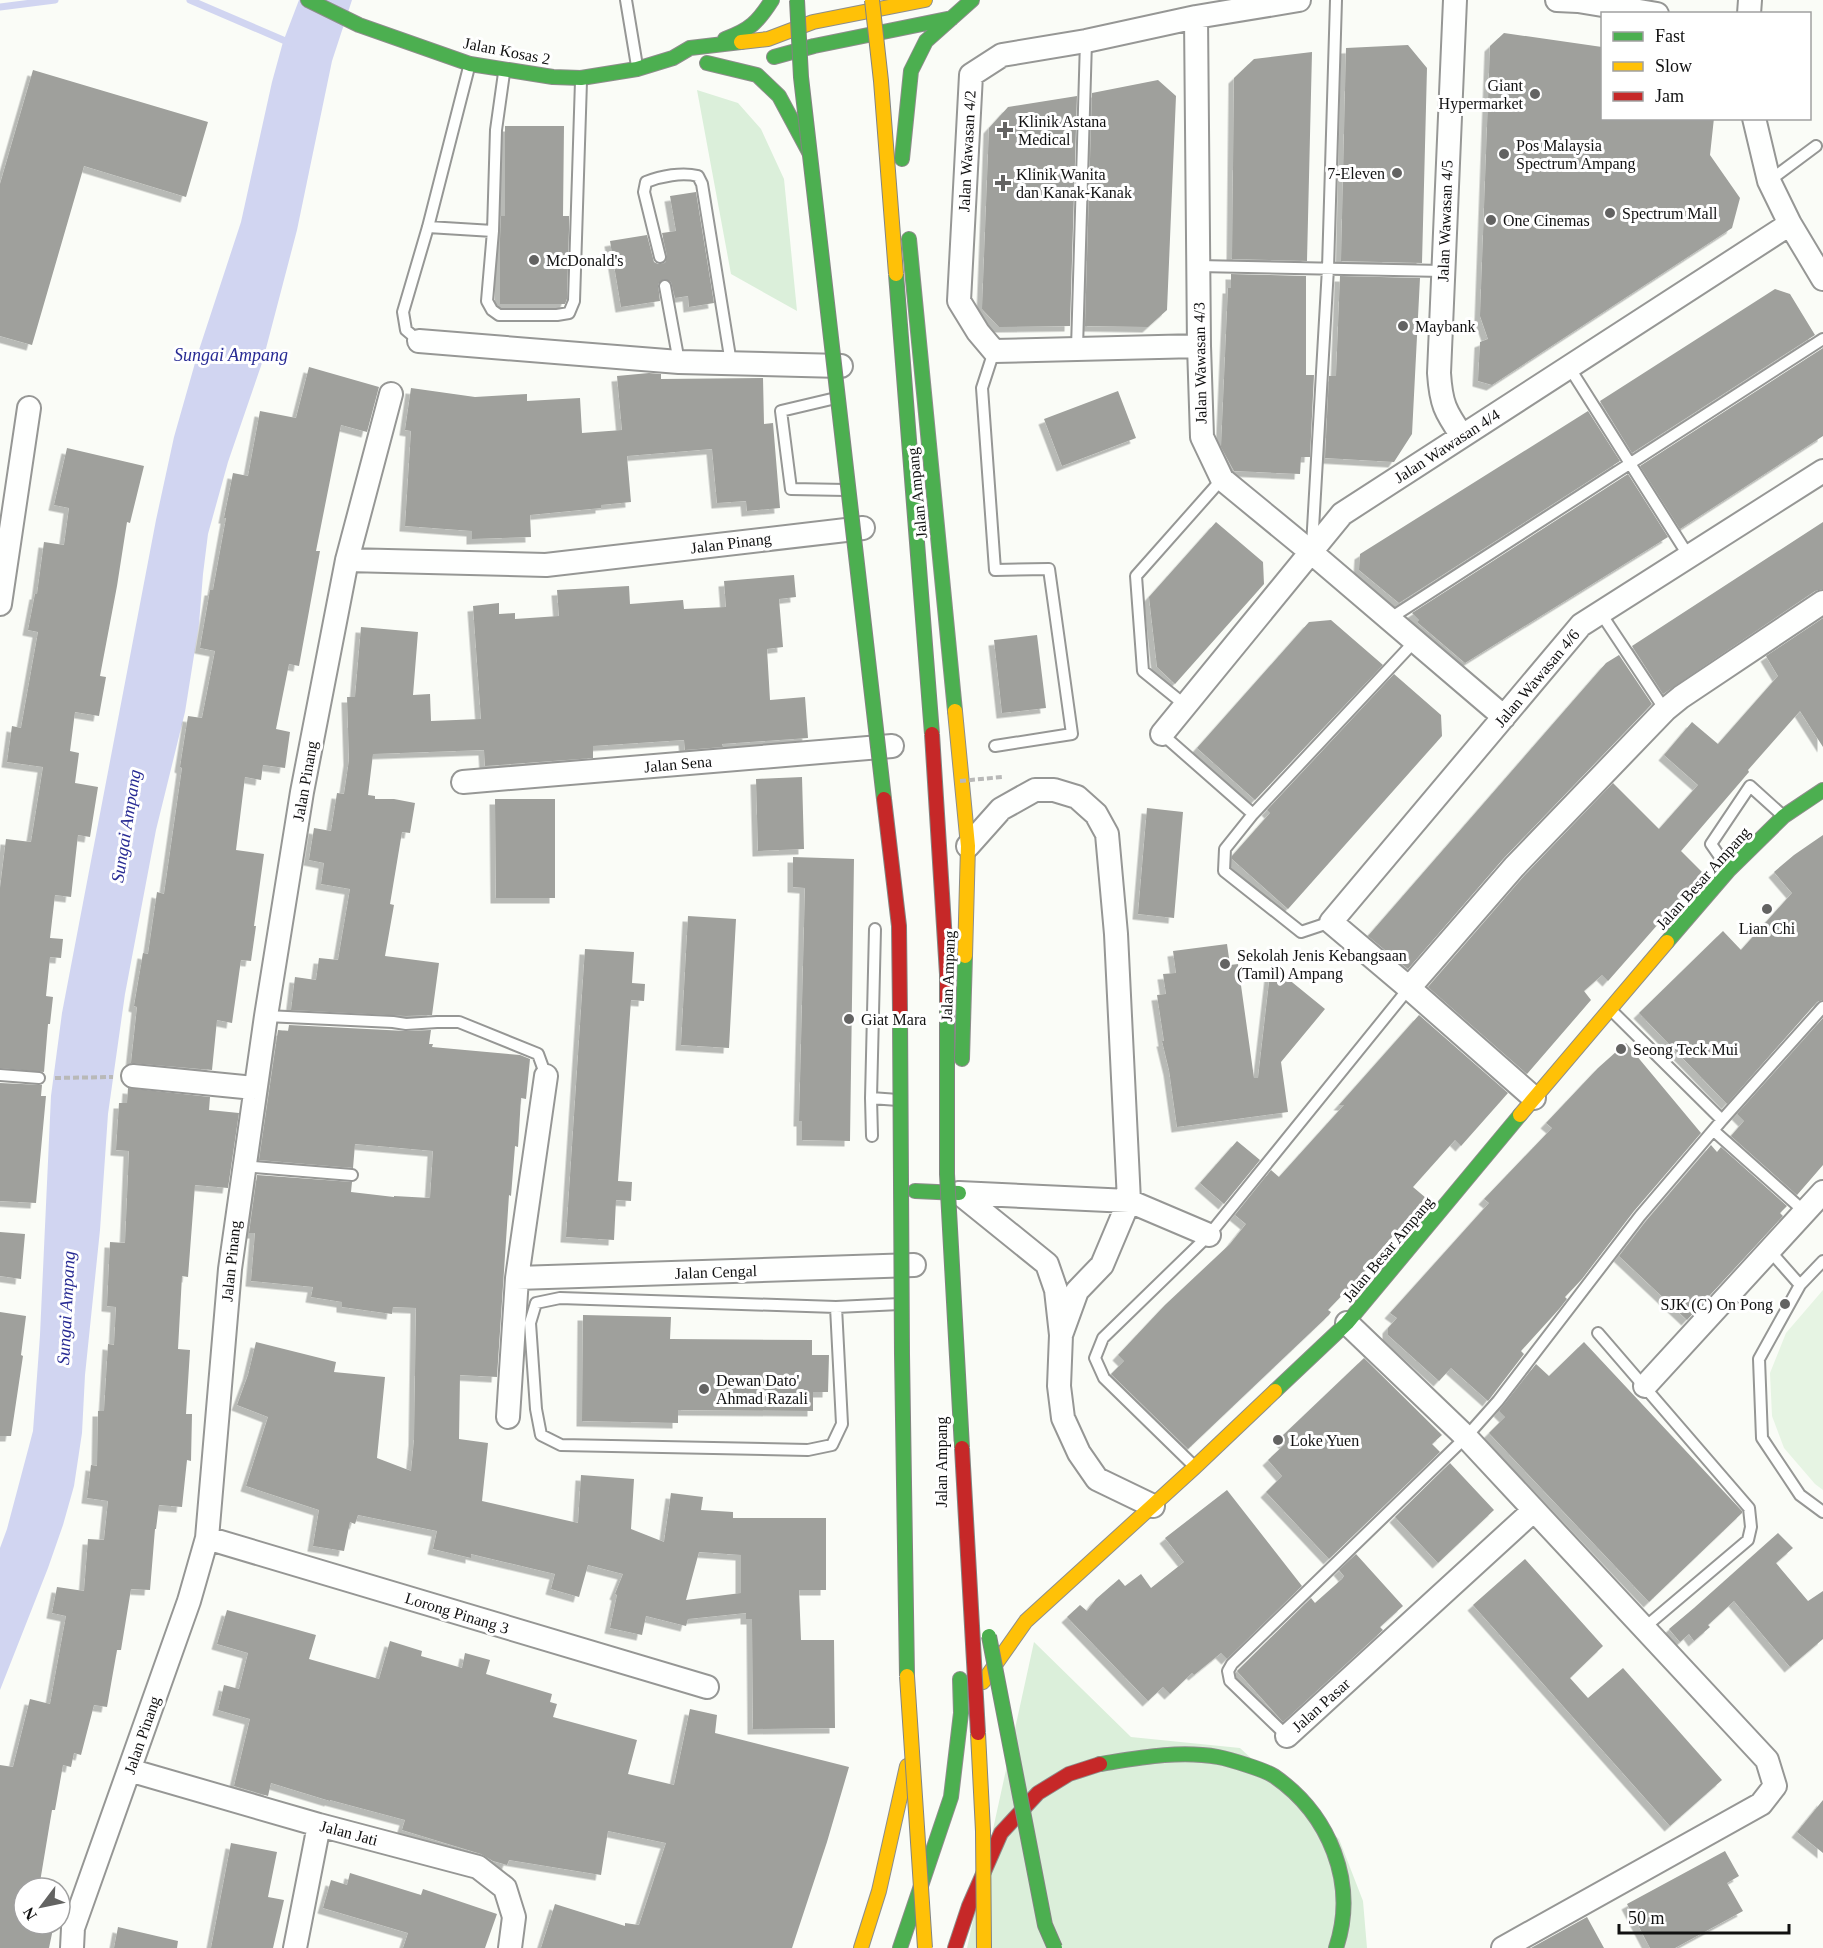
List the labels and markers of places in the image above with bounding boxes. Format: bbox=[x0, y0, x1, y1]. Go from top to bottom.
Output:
place label: Giant Hypermarket bbox=[1439, 77, 1524, 113]
marker: Giant Hypermarket bbox=[1528, 87, 1542, 101]
place label: Klinik Astana Medical bbox=[1018, 113, 1106, 148]
marker: Klinik Astana Medical bbox=[996, 121, 1014, 139]
place label: Pos Malaysia Spectrum Ampang bbox=[1516, 137, 1636, 173]
marker: Pos Malaysia Spectrum Ampang bbox=[1497, 147, 1511, 161]
place label: 7-Eleven bbox=[1327, 165, 1385, 182]
place label: Klinik Wanita dan Kanak-Kanak bbox=[1016, 166, 1132, 201]
marker: 7-Eleven bbox=[1390, 166, 1404, 180]
marker: Klinik Wanita dan Kanak-Kanak bbox=[994, 174, 1012, 192]
place label: Spectrum Mall bbox=[1622, 205, 1718, 223]
marker: Spectrum Mall bbox=[1603, 206, 1617, 220]
place label: One Cinemas bbox=[1503, 212, 1590, 229]
marker: One Cinemas bbox=[1484, 213, 1498, 227]
place label: McDonald's bbox=[546, 252, 624, 269]
marker: McDonald's bbox=[527, 253, 541, 267]
place label: Maybank bbox=[1415, 318, 1475, 336]
marker: Maybank bbox=[1396, 319, 1410, 333]
marker: Lian Chi bbox=[1760, 902, 1774, 916]
place label: Lian Chi bbox=[1739, 920, 1796, 937]
place label: Sekolah Jenis Kebangsaan (Tamil) Ampang bbox=[1237, 947, 1407, 983]
marker: Sekolah Jenis Kebangsaan (Tamil) Ampang bbox=[1218, 957, 1232, 971]
place label: Giat Mara bbox=[861, 1011, 926, 1028]
marker: Giat Mara bbox=[842, 1012, 856, 1026]
place label: Seong Teck Mui bbox=[1633, 1041, 1739, 1059]
marker: Seong Teck Mui bbox=[1614, 1042, 1628, 1056]
place label: SJK (C) On Pong bbox=[1661, 1296, 1773, 1314]
marker: SJK (C) On Pong bbox=[1778, 1297, 1792, 1311]
place label: Dewan Dato' Ahmad Razali bbox=[716, 1372, 809, 1407]
marker: Dewan Dato' Ahmad Razali bbox=[697, 1382, 711, 1396]
place label: Loke Yuen bbox=[1290, 1432, 1359, 1449]
marker: Loke Yuen bbox=[1271, 1433, 1285, 1447]

